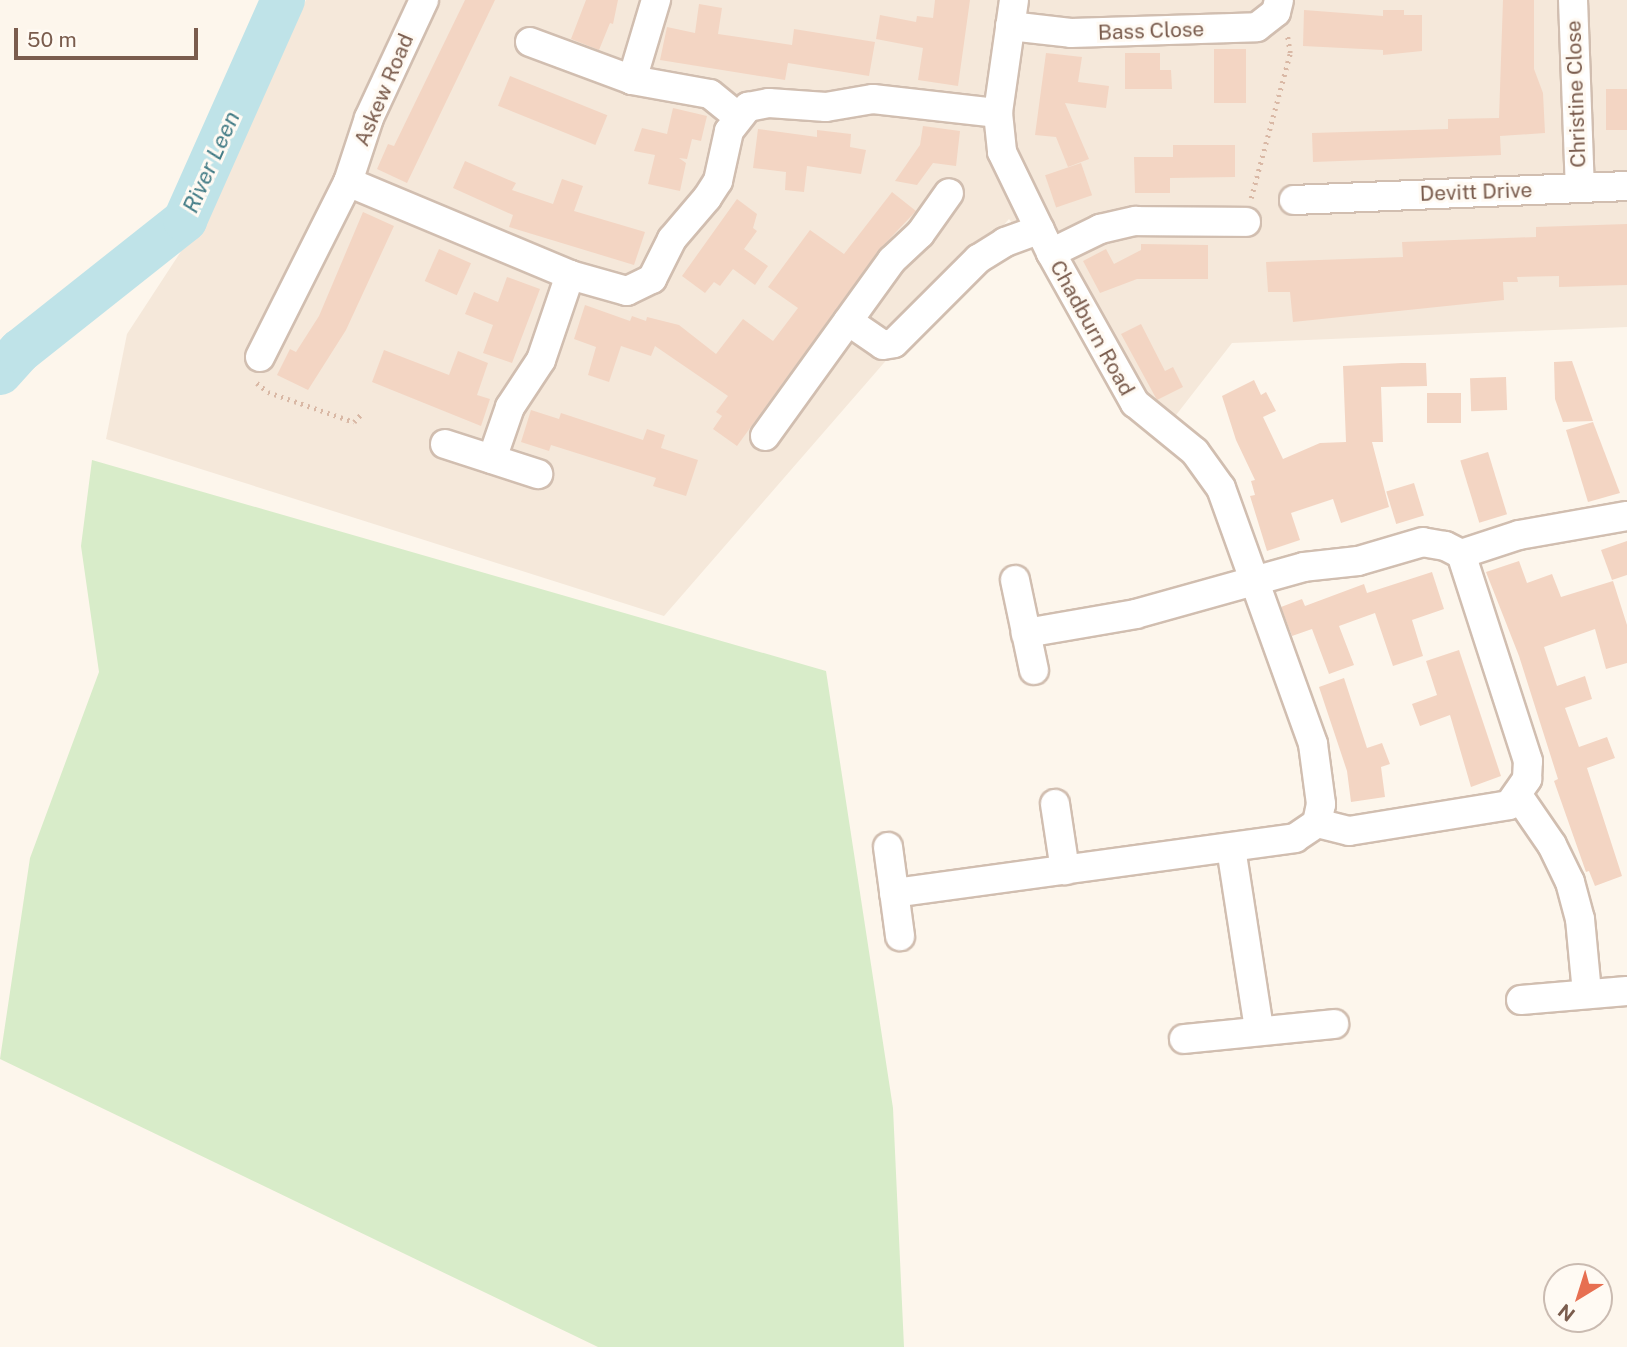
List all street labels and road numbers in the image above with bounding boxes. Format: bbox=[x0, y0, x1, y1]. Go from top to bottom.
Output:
street label: Bass Close bbox=[1097, 17, 1205, 45]
street label: Christine Close bbox=[1561, 20, 1591, 168]
street label: Askew Road bbox=[349, 30, 419, 150]
street label: Devitt Drive bbox=[1419, 177, 1533, 207]
street label: Chadburn Road bbox=[1044, 256, 1140, 400]

